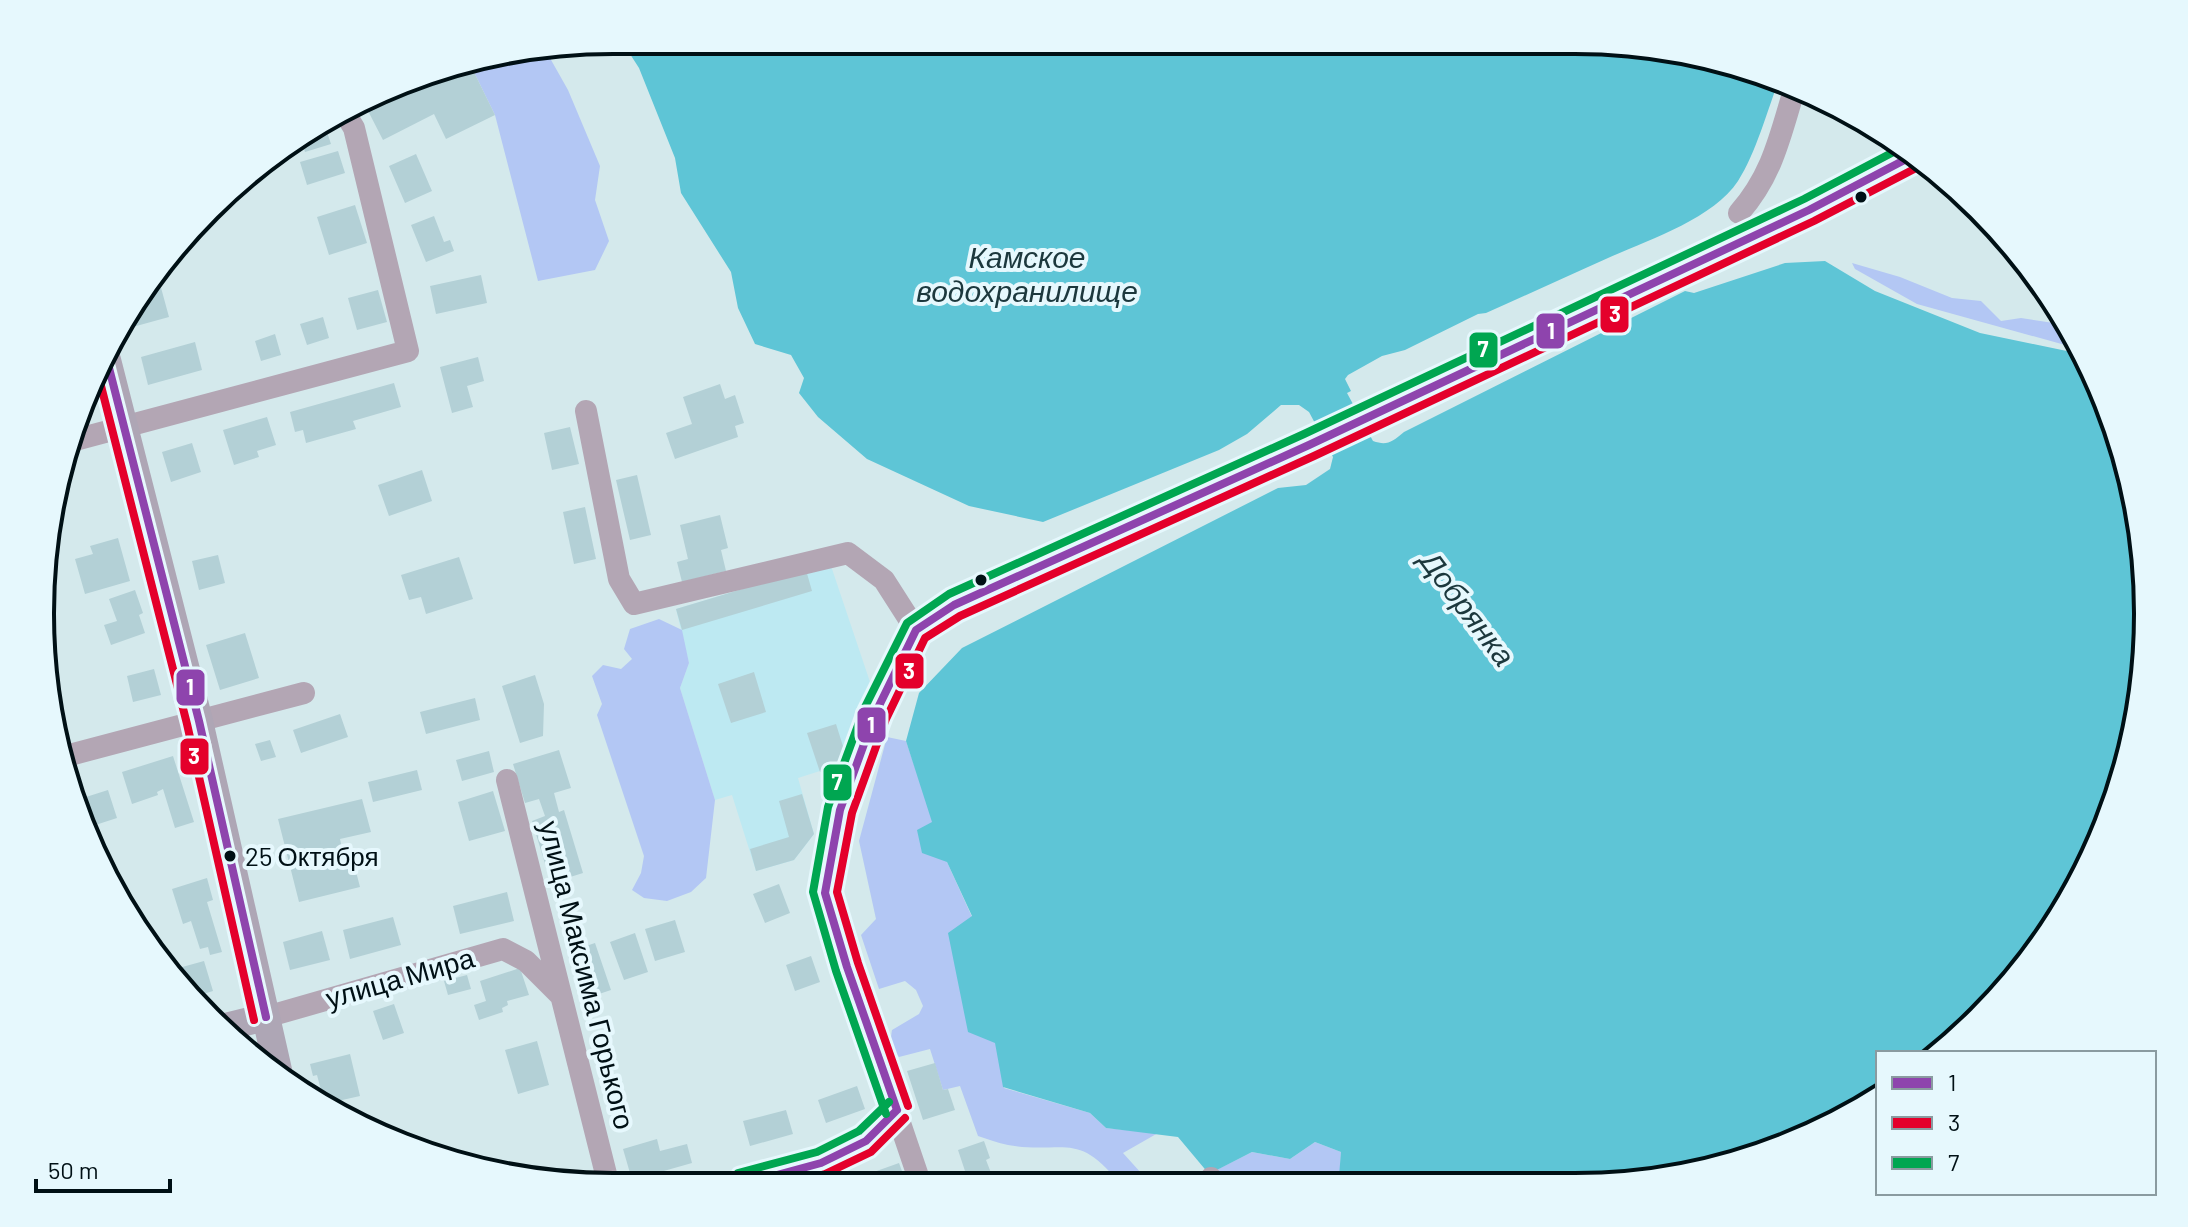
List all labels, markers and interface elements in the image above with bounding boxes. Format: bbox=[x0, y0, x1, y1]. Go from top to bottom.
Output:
unlabelled marker bbox=[1853, 189, 1869, 205]
water label: Камское водохранилище bbox=[916, 238, 1138, 308]
line badge: 3 bbox=[1599, 295, 1630, 334]
text: 3 bbox=[1609, 300, 1621, 326]
line badge: 1 bbox=[1535, 312, 1566, 350]
text: 1 bbox=[1547, 317, 1555, 343]
line badge: 7 bbox=[1468, 331, 1499, 369]
text: 7 bbox=[1478, 335, 1489, 361]
water label: Добрянка bbox=[1412, 541, 1523, 672]
unlabelled marker bbox=[973, 572, 989, 588]
line badge: 3 bbox=[894, 652, 925, 690]
text: 3 bbox=[903, 657, 915, 683]
line badge: 1 bbox=[175, 668, 206, 707]
text: 1 bbox=[186, 673, 194, 699]
line badge: 1 bbox=[856, 706, 887, 744]
text: 1 bbox=[867, 711, 875, 737]
line badge: 3 bbox=[179, 737, 210, 776]
text: 3 bbox=[188, 742, 200, 768]
line badge: 7 bbox=[822, 763, 853, 802]
text: 7 bbox=[832, 768, 843, 794]
street label: улица Максима Горького bbox=[533, 817, 643, 1133]
place label: 25 Октября bbox=[245, 840, 379, 871]
marker: 25 Октября bbox=[222, 848, 238, 864]
street label: улица Мира bbox=[322, 940, 478, 1014]
legend bbox=[1876, 1051, 2156, 1195]
text: 1 bbox=[1948, 1067, 1956, 1096]
text: 3 bbox=[1948, 1107, 1960, 1136]
scale bar bbox=[36, 1143, 170, 1193]
text: 7 bbox=[1948, 1147, 1959, 1176]
text: 50 m bbox=[48, 1155, 99, 1184]

